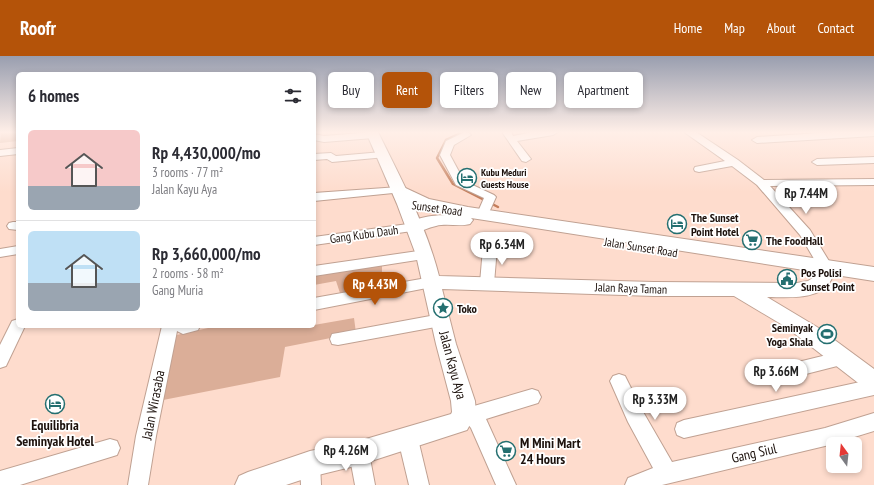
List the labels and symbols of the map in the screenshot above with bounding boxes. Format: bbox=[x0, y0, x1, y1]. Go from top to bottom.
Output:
place label: Kubu Meduri Guests House bbox=[481, 166, 529, 191]
hotel icon: Kubu Meduri Guests House bbox=[456, 167, 478, 189]
pin: Rp 7.44M bbox=[765, 181, 847, 215]
street label: Sunset Road bbox=[411, 197, 463, 219]
place label: The Sunset Point Hotel bbox=[691, 210, 739, 239]
hotel icon: The Sunset Point Hotel bbox=[666, 213, 688, 235]
street label: Gang Kubu Dauh bbox=[329, 222, 399, 246]
supermarket icon: The FoodHall bbox=[741, 229, 763, 251]
pin: Rp 6.34M bbox=[461, 232, 543, 266]
place label: The FoodHall bbox=[766, 233, 823, 248]
street label: Jalan Sunset Road bbox=[602, 234, 679, 260]
place label: Pos Polisi Sunset Point bbox=[801, 265, 855, 294]
public building icon: Pos Polisi Sunset Point bbox=[776, 268, 798, 290]
pin: Rp 4.43M bbox=[334, 272, 416, 306]
street label: Jalan Raya Taman bbox=[594, 279, 667, 297]
place icon: Toko bbox=[432, 297, 454, 319]
place label: Toko bbox=[457, 301, 478, 316]
place label: Seminyak Yoga Shala bbox=[766, 320, 813, 349]
sports icon: Seminyak Yoga Shala bbox=[816, 323, 838, 345]
street label: Jalan Kayu Aya bbox=[435, 328, 471, 401]
pin: Rp 3.66M bbox=[735, 359, 817, 393]
street label: Jalan Wirasaba bbox=[137, 369, 169, 442]
pin: Rp 3.33M bbox=[614, 387, 696, 421]
hotel icon: Equilibria Seminyak Hotel bbox=[44, 393, 66, 415]
place label: Equilibria Seminyak Hotel bbox=[16, 416, 94, 450]
place label: M Mini Mart 24 Hours bbox=[520, 434, 581, 468]
north arrow bbox=[826, 437, 862, 473]
pin: Rp 4.26M bbox=[305, 438, 387, 472]
street label: Gang Siul bbox=[730, 439, 779, 467]
supermarket icon: M Mini Mart 24 Hours bbox=[495, 440, 517, 462]

